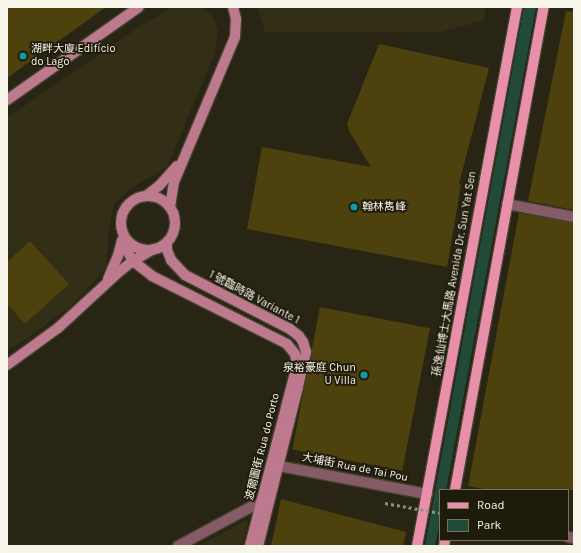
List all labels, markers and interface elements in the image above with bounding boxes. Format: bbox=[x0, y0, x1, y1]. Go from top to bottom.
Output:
place label: 湖畔大廈 Edifício do Lago bbox=[31, 43, 116, 69]
marker: 湖畔大廈 Edifício do Lago bbox=[18, 51, 28, 61]
street label: 孫逸仙博士大馬路 Avenida Dr. Sun Yat Sen bbox=[430, 170, 480, 378]
place label: 翰林雋峰 bbox=[362, 200, 406, 214]
marker: 翰林雋峰 bbox=[349, 202, 359, 212]
street label: 1 號臨時路 Variante 1 bbox=[206, 269, 302, 327]
place label: 泉裕豪庭 Chun U Villa bbox=[283, 362, 356, 388]
marker: 泉裕豪庭 Chun U Villa bbox=[359, 370, 369, 380]
street label: 波爾圖街 Rua do Porto bbox=[243, 392, 283, 502]
street label: 大埔街 Rua de Tai Pou bbox=[301, 451, 409, 485]
legend bbox=[439, 489, 569, 541]
text: Road bbox=[477, 498, 505, 512]
text: Park bbox=[477, 518, 501, 532]

